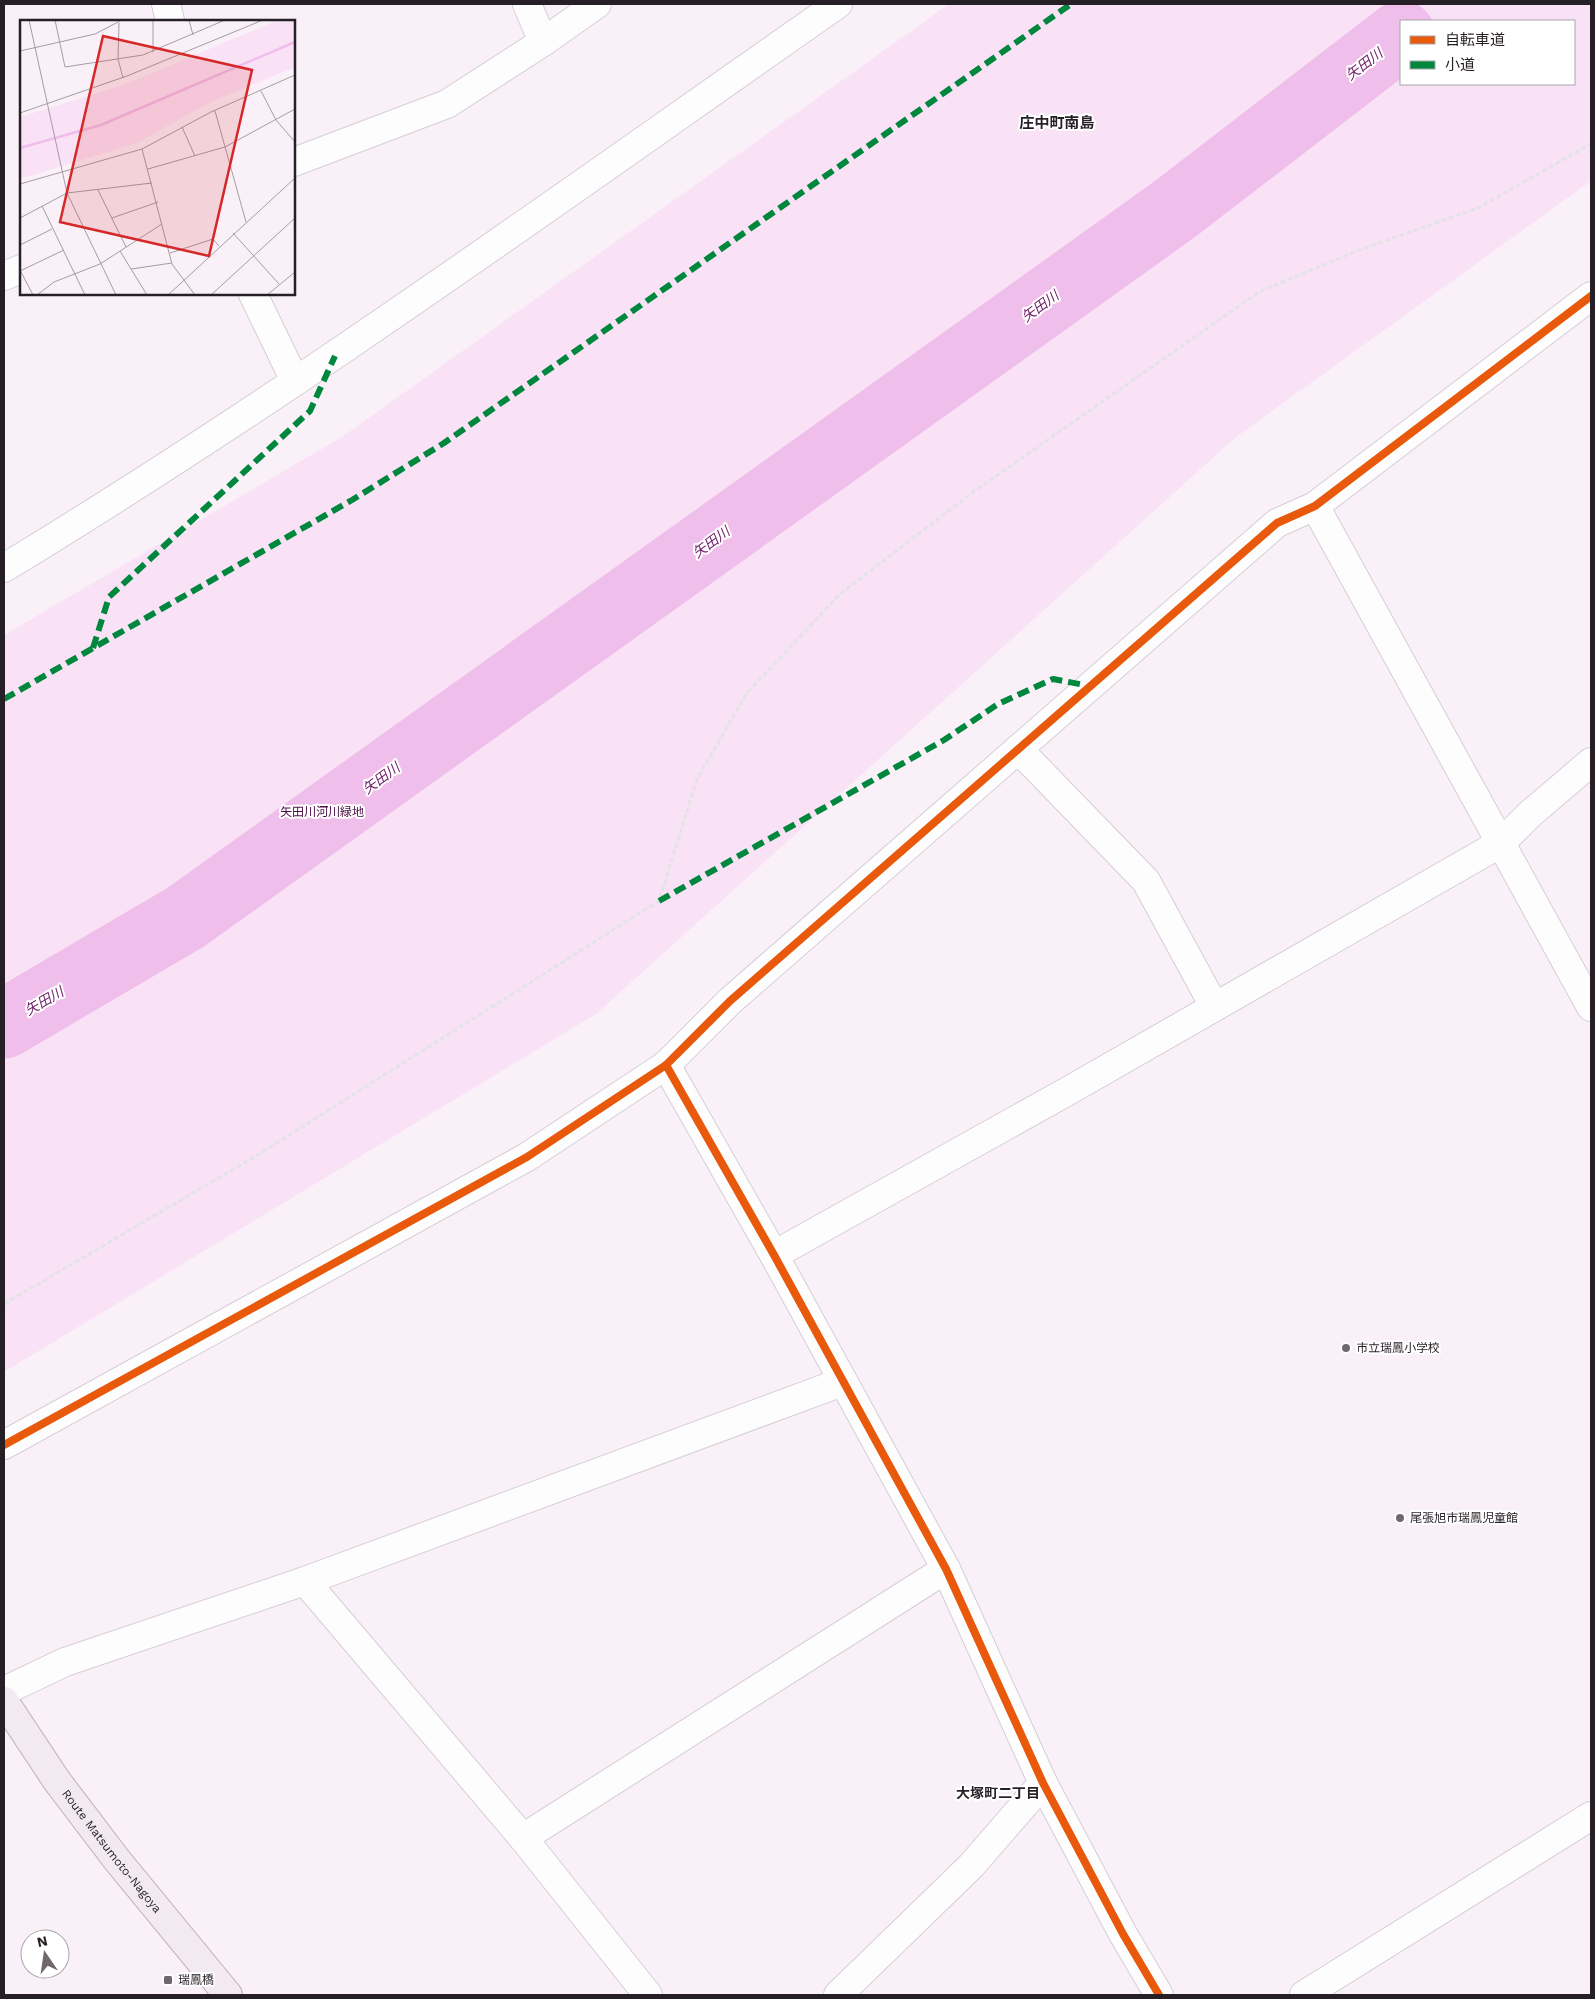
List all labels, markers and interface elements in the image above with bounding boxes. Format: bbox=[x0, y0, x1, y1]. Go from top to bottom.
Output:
inset map bbox=[20, 20, 295, 295]
legend bbox=[1400, 20, 1575, 85]
text: 自転車道 bbox=[1445, 31, 1505, 49]
water label: 矢田川 bbox=[1342, 44, 1387, 83]
text: 小道 bbox=[1445, 56, 1475, 74]
district label: 庄中町南島 bbox=[1019, 114, 1095, 132]
water label: 矢田川 bbox=[1018, 286, 1063, 325]
water label: 矢田川 bbox=[689, 522, 734, 561]
water label: 矢田川 bbox=[359, 758, 404, 797]
park label: 矢田川河川緑地 bbox=[280, 805, 364, 819]
water label: 矢田川 bbox=[22, 983, 68, 1018]
place label: 市立瑞鳳小学校 bbox=[1356, 1341, 1440, 1355]
marker: 市立瑞鳳小学校 bbox=[1340, 1342, 1352, 1354]
place label: 尾張旭市瑞鳳児童館 bbox=[1410, 1511, 1518, 1525]
marker: 尾張旭市瑞鳳児童館 bbox=[1394, 1512, 1406, 1524]
district label: 大塚町二丁目 bbox=[956, 1785, 1040, 1801]
street label: Route Matsumoto-Nagoya bbox=[59, 1787, 165, 1916]
north arrow bbox=[20, 1929, 70, 1979]
text: N bbox=[35, 1932, 49, 1950]
place label: 瑞鳳橋 bbox=[178, 1973, 214, 1987]
marker: 瑞鳳橋 bbox=[162, 1974, 174, 1986]

